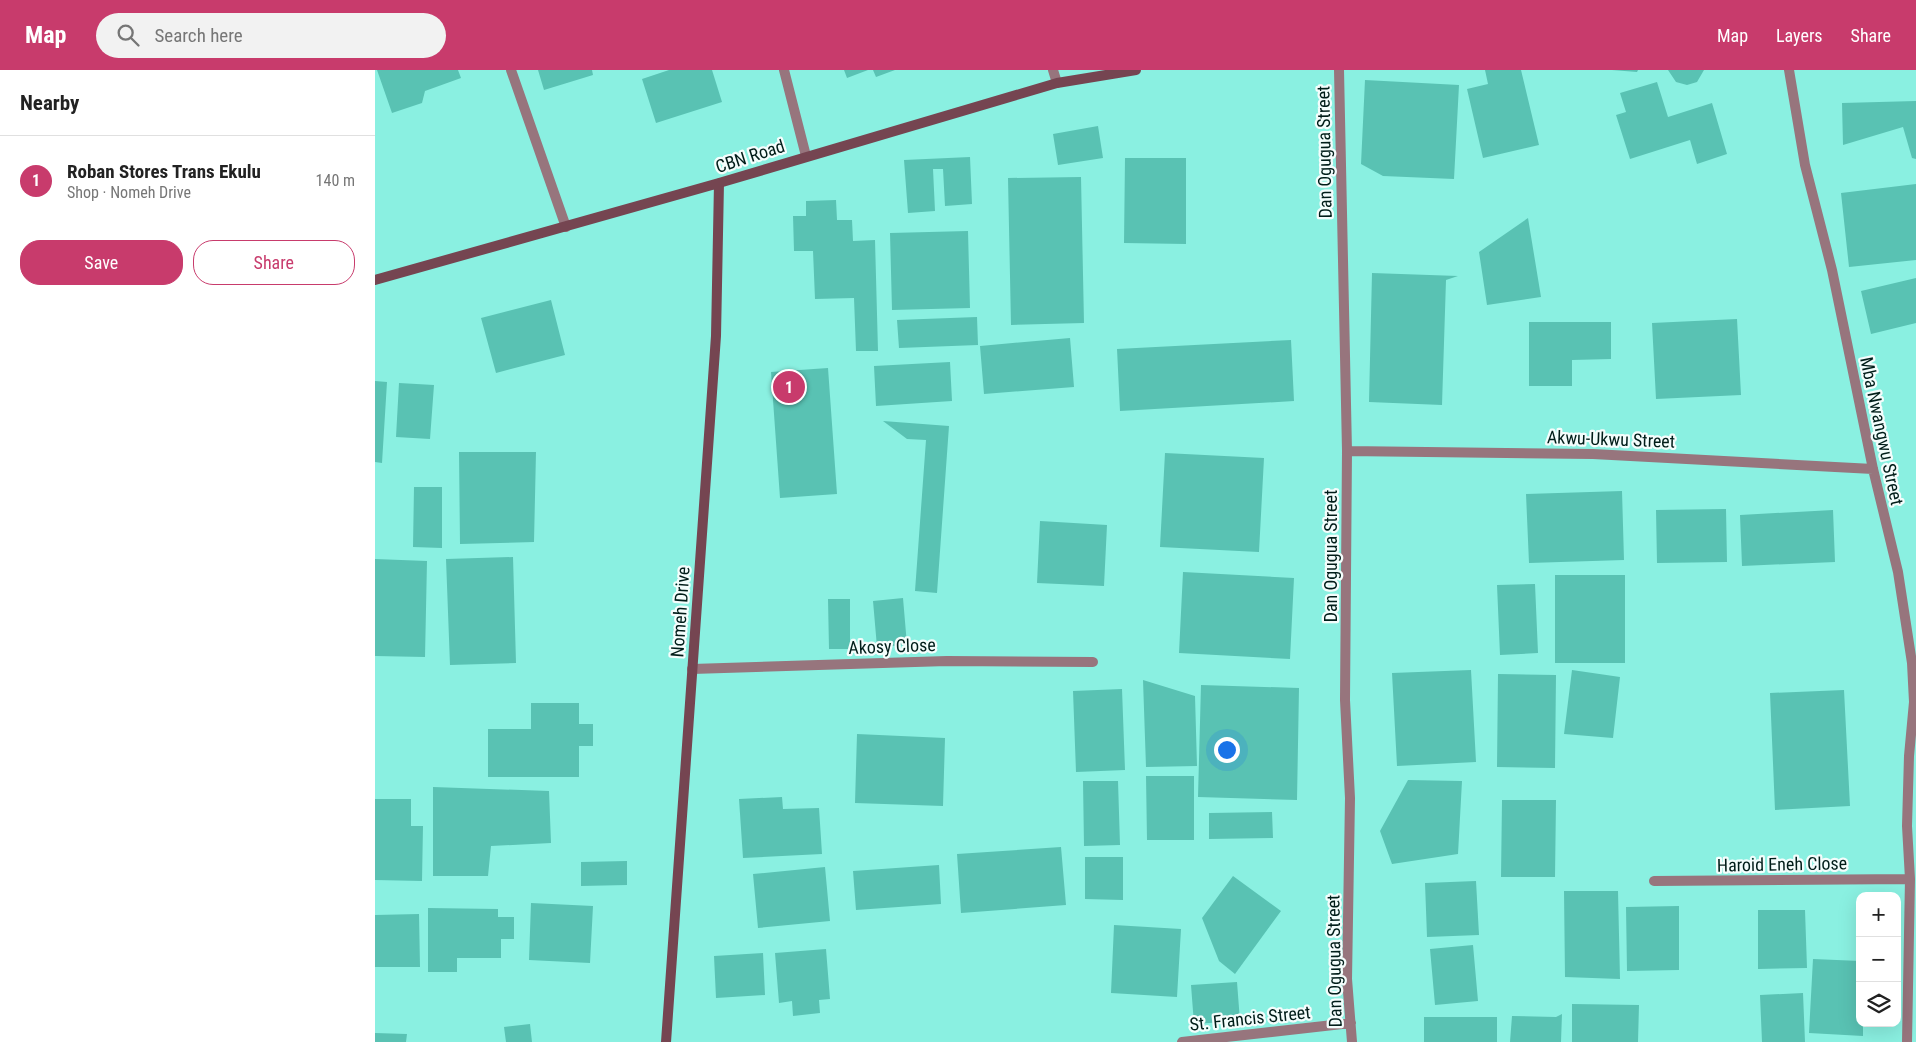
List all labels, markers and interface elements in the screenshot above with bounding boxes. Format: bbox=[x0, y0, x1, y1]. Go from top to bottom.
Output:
search box bbox=[96, 13, 446, 58]
text: Map bbox=[25, 21, 66, 49]
icon: search bbox=[114, 21, 142, 49]
text: Search here bbox=[154, 24, 243, 47]
text: Map bbox=[1717, 25, 1748, 46]
text: Layers bbox=[1776, 25, 1823, 46]
text: Share bbox=[1851, 25, 1891, 46]
street label: Dan Ogugua Street bbox=[1312, 85, 1336, 219]
text: Nearby bbox=[20, 91, 79, 115]
street label: CBN Road bbox=[713, 135, 787, 177]
text: Roban Stores Trans Ekulu bbox=[67, 160, 261, 183]
text: 1 bbox=[32, 171, 40, 190]
text: 140 m bbox=[316, 171, 355, 190]
text: Shop · Nomeh Drive bbox=[67, 183, 191, 202]
button: Save bbox=[20, 240, 183, 285]
button: Share bbox=[193, 240, 355, 285]
street label: Mba Nwangwu Street bbox=[1856, 355, 1908, 507]
pin: 1 bbox=[773, 368, 805, 406]
street label: Akwu-Ukwu Street bbox=[1547, 426, 1675, 452]
street label: Dan Ogugua Street bbox=[1320, 490, 1341, 622]
street label: Nomeh Drive bbox=[666, 566, 694, 658]
street label: Akosy Close bbox=[848, 634, 936, 658]
your location bbox=[1214, 737, 1240, 763]
street label: Haroid Eneh Close bbox=[1717, 852, 1847, 876]
map controls bbox=[1856, 892, 1901, 1027]
button: + bbox=[1856, 892, 1901, 937]
street label: Dan Ogugua Street bbox=[1322, 894, 1346, 1028]
button: − bbox=[1856, 937, 1901, 982]
button: layers bbox=[1856, 982, 1901, 1027]
street label: St. Francis Street bbox=[1189, 1001, 1311, 1035]

